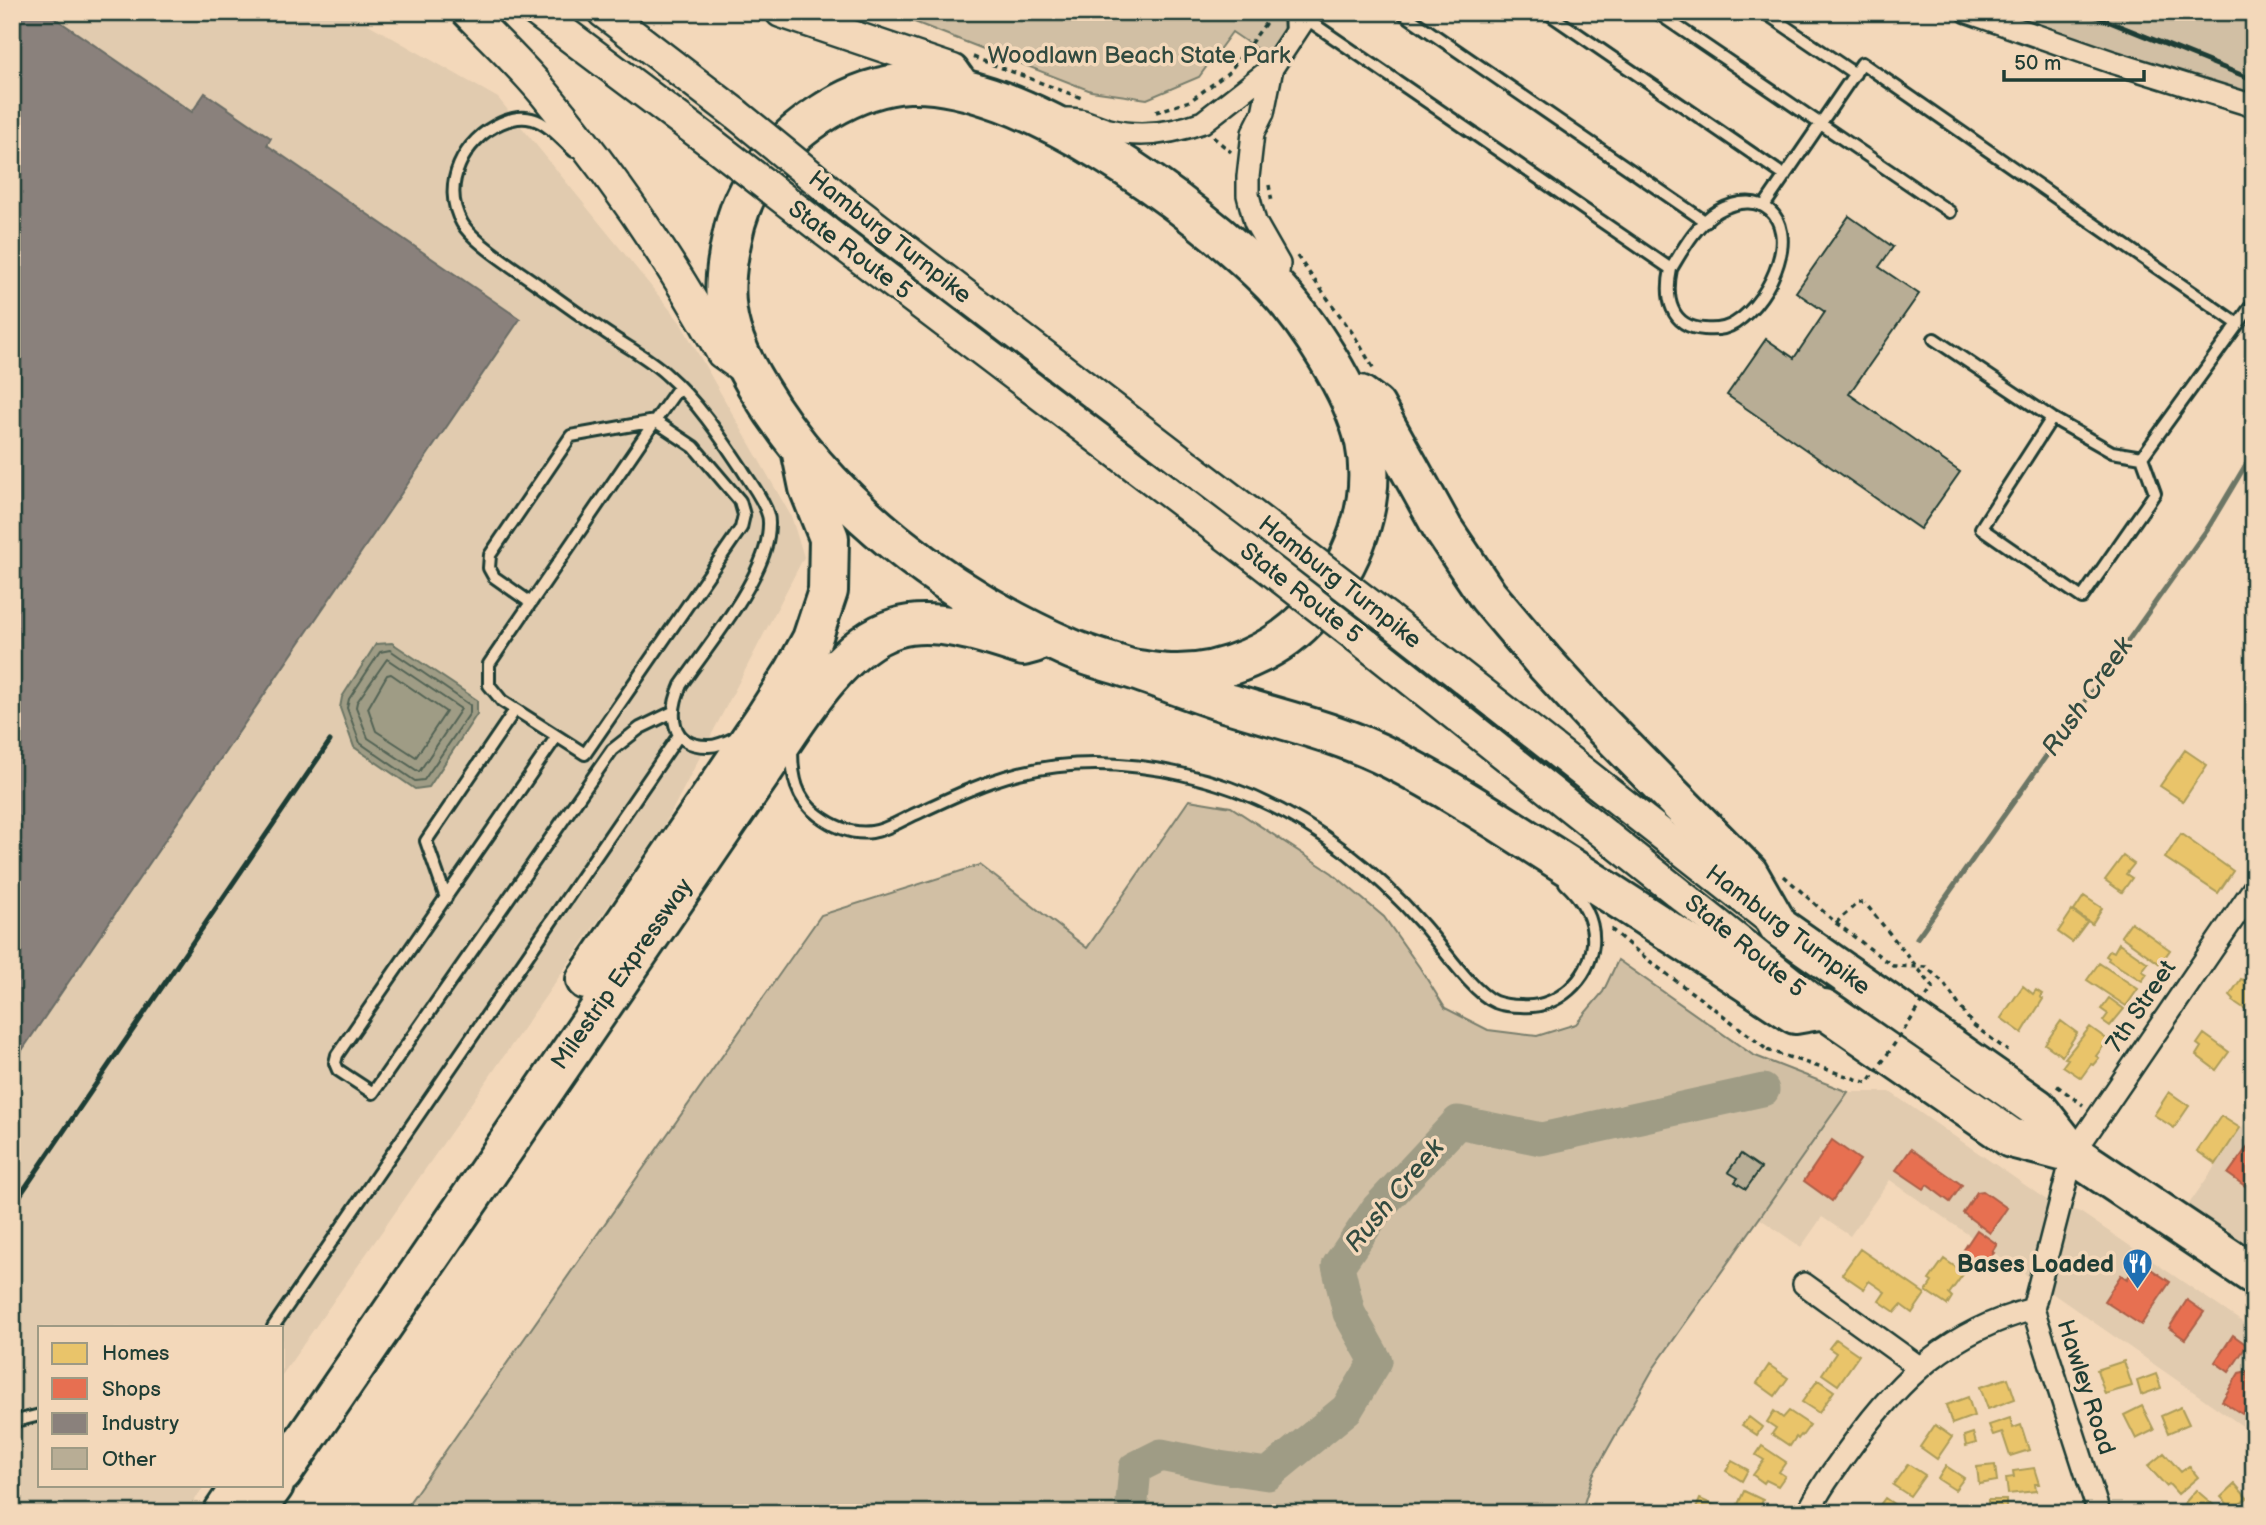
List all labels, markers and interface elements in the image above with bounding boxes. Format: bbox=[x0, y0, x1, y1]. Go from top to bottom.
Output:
scale bar bbox=[2004, 38, 2144, 82]
park label: Woodlawn Beach State Park bbox=[988, 41, 1291, 70]
text: 50 m bbox=[2014, 51, 2061, 76]
street label: Hamburg Turnpike bbox=[803, 164, 977, 310]
street label: State Route 5 bbox=[783, 194, 917, 306]
street label: Hamburg Turnpike bbox=[1253, 509, 1427, 655]
street label: State Route 5 bbox=[1234, 536, 1368, 650]
water label: Rush Creek bbox=[2036, 631, 2141, 762]
street label: Hamburg Turnpike bbox=[1700, 859, 1876, 1001]
street label: Milestrip Expressway bbox=[545, 873, 699, 1075]
street label: State Route 5 bbox=[1679, 888, 1811, 1004]
street label: 7th Street bbox=[2100, 954, 2183, 1057]
water label: Rush Creek bbox=[1339, 1132, 1452, 1259]
restaurant icon: Bases Loaded bbox=[2120, 1247, 2154, 1291]
place label: Bases Loaded bbox=[1957, 1250, 2114, 1279]
street label: Hawley Road bbox=[2051, 1316, 2121, 1458]
legend bbox=[38, 1326, 284, 1486]
text: Homes bbox=[102, 1341, 170, 1366]
text: Shops bbox=[102, 1377, 161, 1402]
text: Industry bbox=[102, 1411, 180, 1436]
text: Other bbox=[102, 1447, 157, 1472]

